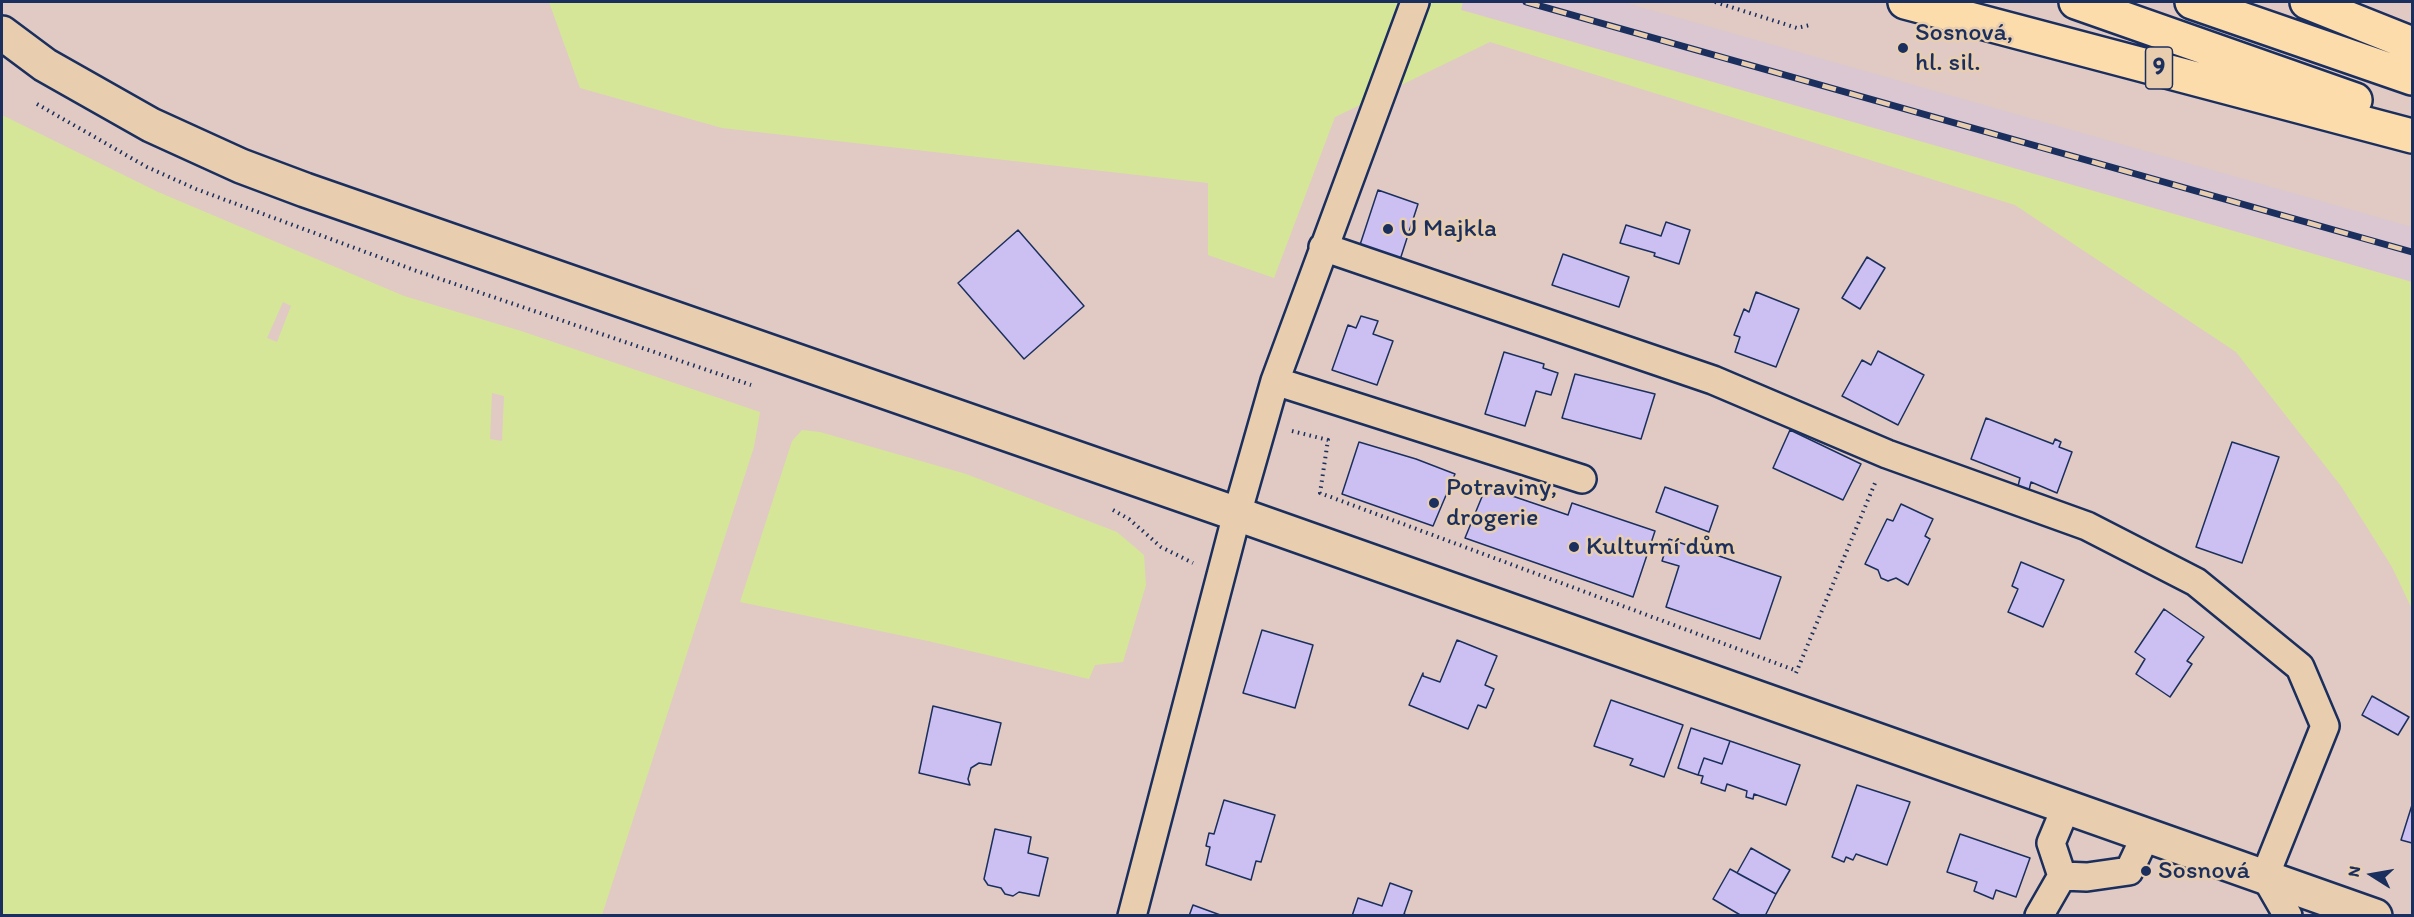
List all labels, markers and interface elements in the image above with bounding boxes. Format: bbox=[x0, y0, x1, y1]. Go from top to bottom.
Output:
place label: Sosnová, hl. sil. bbox=[1915, 17, 2013, 78]
marker: Sosnová, hl. sil. bbox=[1896, 41, 1910, 55]
road number: 9 bbox=[2146, 47, 2172, 89]
place label: U Majkla bbox=[1400, 213, 1497, 245]
marker: U Majkla bbox=[1381, 222, 1395, 236]
place label: Potraviny, drogerie bbox=[1446, 472, 1557, 534]
marker: Potraviny, drogerie bbox=[1427, 496, 1441, 510]
place label: Kulturní dům bbox=[1586, 531, 1735, 563]
marker: Kulturní dům bbox=[1567, 540, 1581, 554]
north arrow bbox=[2342, 845, 2402, 905]
place label: Sosnová bbox=[2158, 855, 2250, 887]
marker: Sosnová bbox=[2139, 864, 2153, 878]
text: N bbox=[2343, 864, 2364, 879]

